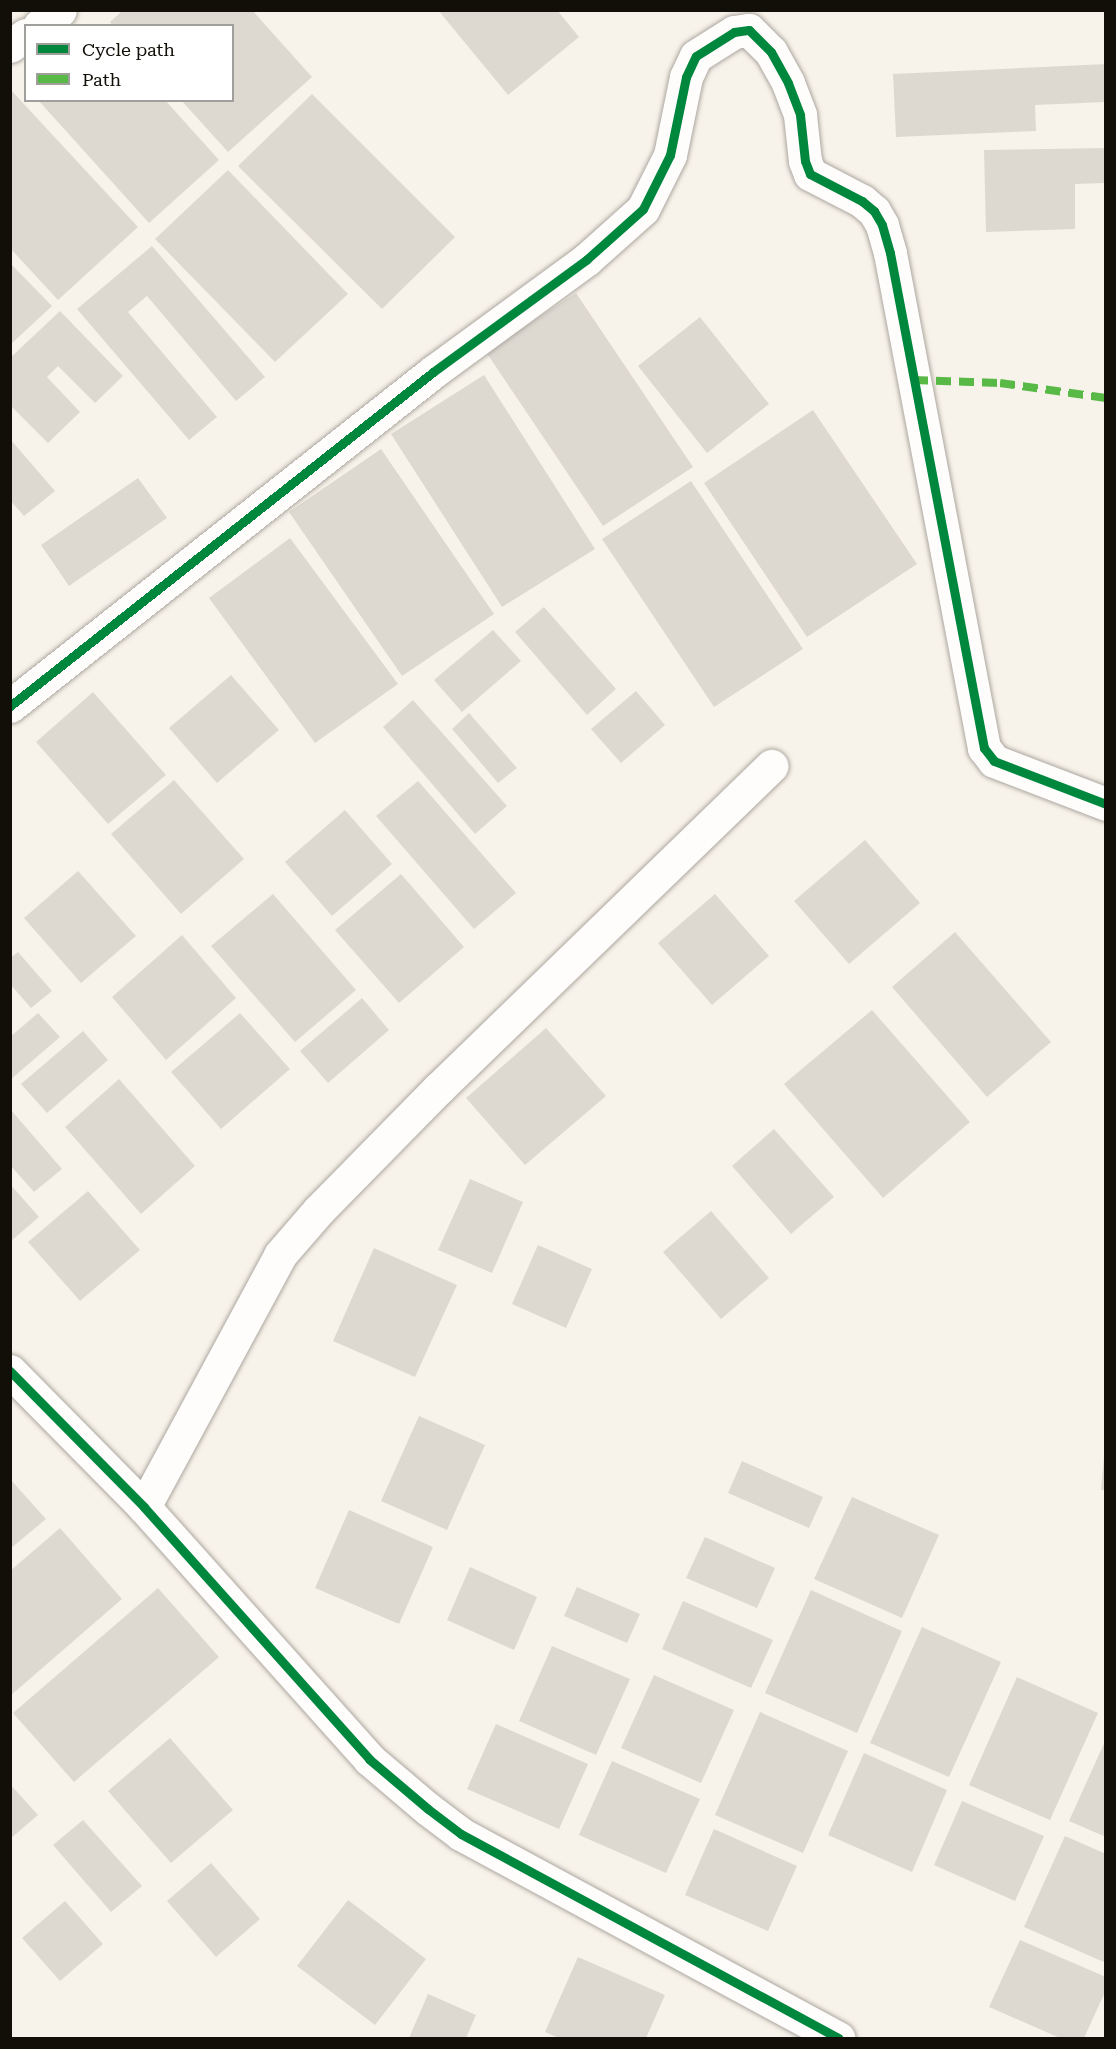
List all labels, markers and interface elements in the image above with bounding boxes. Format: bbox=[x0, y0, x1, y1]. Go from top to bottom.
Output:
legend bbox=[24, 24, 234, 102]
text: Cycle path bbox=[82, 39, 175, 60]
text: Path bbox=[82, 69, 121, 90]

